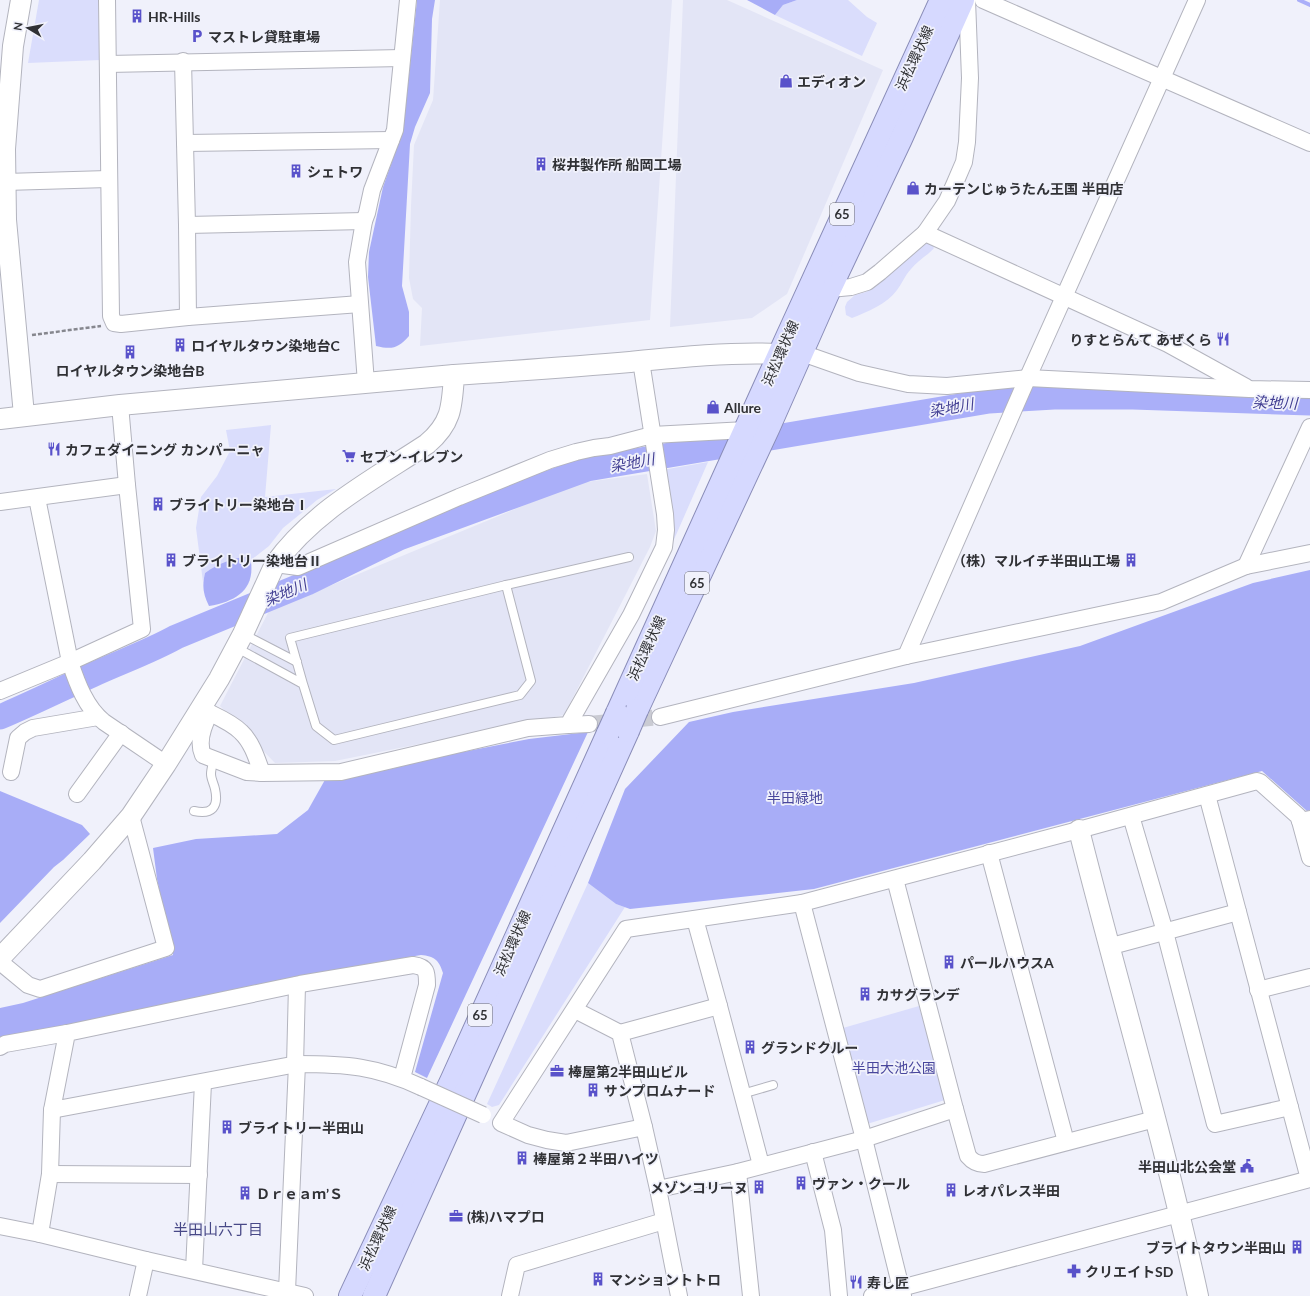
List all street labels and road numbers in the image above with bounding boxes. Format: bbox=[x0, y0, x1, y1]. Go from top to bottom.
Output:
street label: 浜松環状線 bbox=[892, 23, 936, 93]
road number: 65 bbox=[830, 203, 854, 225]
street label: 浜松環状線 bbox=[758, 318, 802, 388]
road number: 65 bbox=[685, 572, 709, 594]
street label: 浜松環状線 bbox=[624, 613, 668, 683]
street label: 浜松環状線 bbox=[490, 908, 534, 978]
road number: 65 bbox=[468, 1004, 492, 1026]
street label: 浜松環状線 bbox=[355, 1203, 399, 1273]

